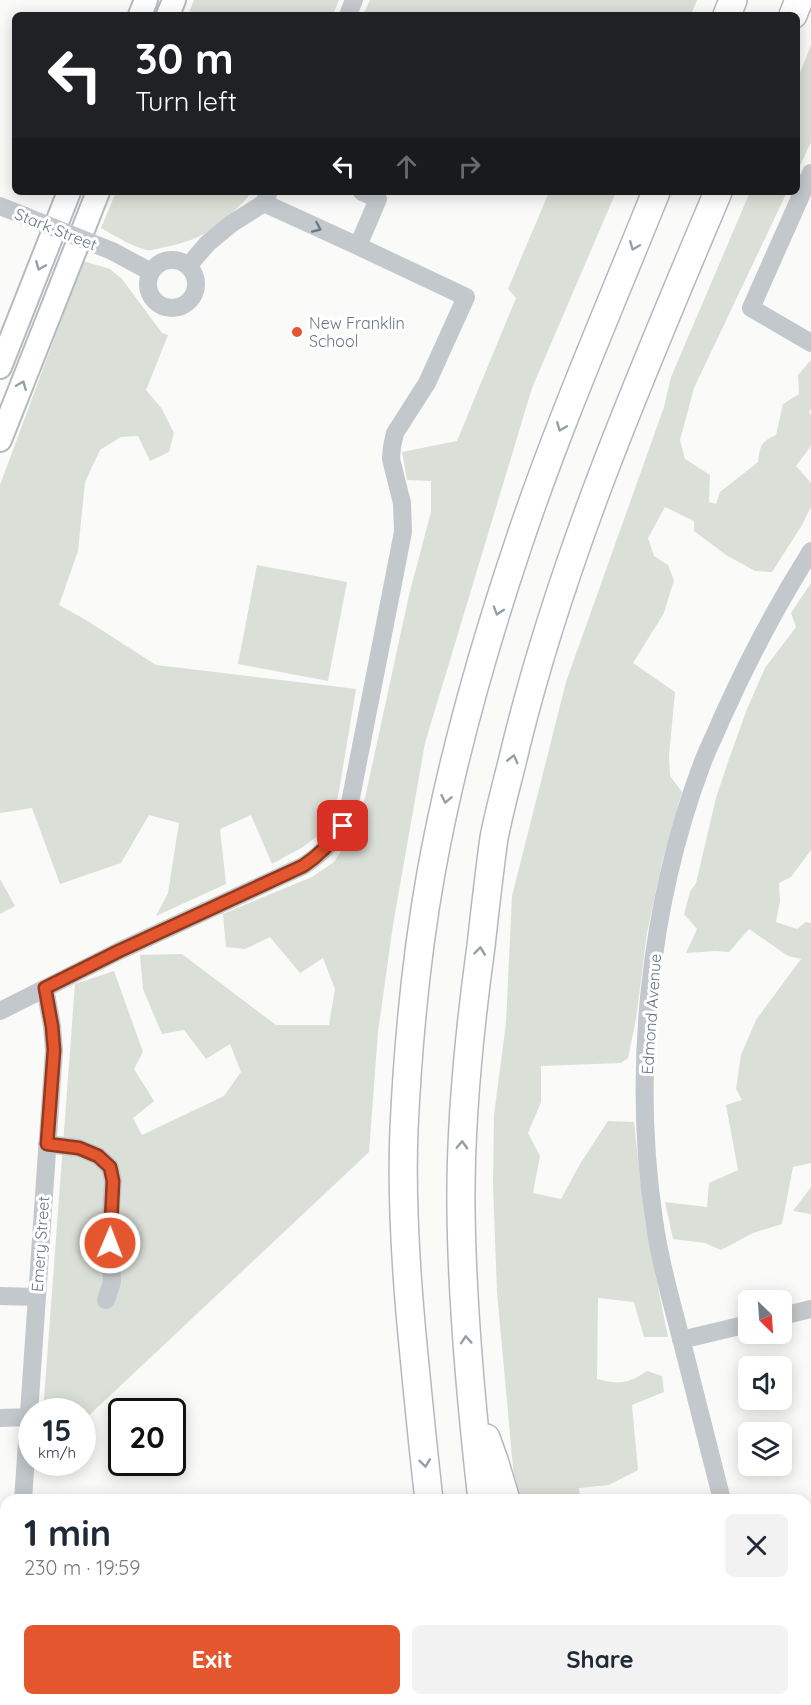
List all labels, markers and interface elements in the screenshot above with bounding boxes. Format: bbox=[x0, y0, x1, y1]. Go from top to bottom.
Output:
text: 30 m bbox=[135, 32, 234, 85]
icon: left bbox=[36, 36, 114, 114]
text: Turn left bbox=[135, 84, 237, 118]
icon: left bbox=[327, 150, 360, 183]
icon: ahead bbox=[390, 150, 423, 183]
icon: right bbox=[453, 150, 486, 183]
street label: Stark Street bbox=[12, 203, 100, 255]
one-way arrow bbox=[311, 220, 322, 232]
one-way arrow bbox=[629, 240, 641, 251]
one-way arrow bbox=[35, 260, 47, 271]
place label: New Franklin School bbox=[309, 313, 405, 351]
marker: New Franklin School bbox=[290, 325, 304, 339]
one-way arrow bbox=[15, 381, 27, 392]
one-way arrow bbox=[556, 421, 568, 432]
one-way arrow bbox=[492, 605, 505, 616]
one-way arrow bbox=[506, 754, 519, 764]
one-way arrow bbox=[440, 794, 453, 804]
pin bbox=[317, 800, 368, 851]
icon: arrive bbox=[326, 809, 359, 842]
one-way arrow bbox=[473, 946, 486, 955]
street label: Edmond Avenue bbox=[637, 953, 665, 1075]
one-way arrow bbox=[456, 1140, 469, 1149]
street label: Emery Street bbox=[27, 1195, 53, 1293]
position arrow bbox=[78, 1211, 142, 1275]
north arrow bbox=[738, 1290, 792, 1344]
map controls bbox=[738, 1290, 792, 1476]
one-way arrow bbox=[460, 1335, 473, 1344]
button: sound bbox=[738, 1356, 792, 1410]
speed limit sign: 20 bbox=[108, 1398, 186, 1476]
text: 15 bbox=[43, 1411, 71, 1449]
button: layers bbox=[738, 1422, 792, 1476]
text: km/h bbox=[38, 1443, 76, 1462]
one-way arrow bbox=[418, 1459, 431, 1468]
text: 1 min bbox=[24, 1510, 111, 1555]
button: close bbox=[725, 1514, 788, 1577]
text: 230 m · 19:59 bbox=[24, 1555, 140, 1580]
button: Exit bbox=[24, 1625, 400, 1694]
button: Share bbox=[412, 1625, 788, 1694]

